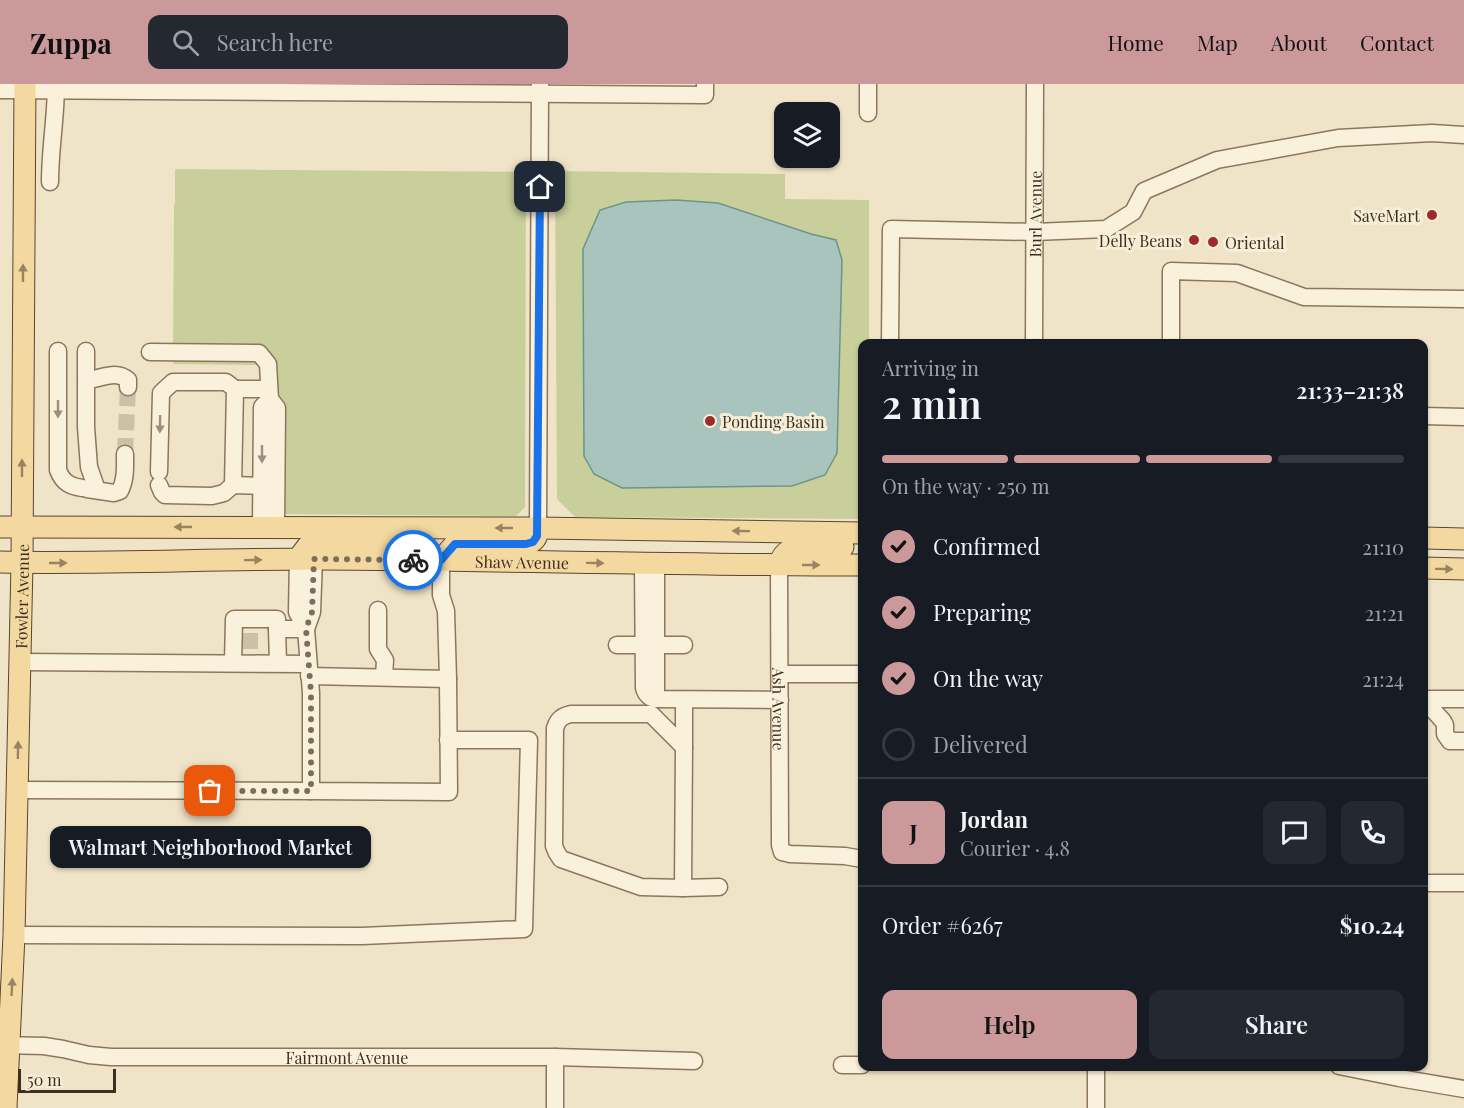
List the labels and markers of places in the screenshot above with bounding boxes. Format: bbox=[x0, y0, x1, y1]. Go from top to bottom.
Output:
pin bbox=[514, 161, 565, 212]
place label: SaveMart bbox=[1353, 205, 1420, 226]
marker: SaveMart bbox=[1425, 208, 1439, 222]
place label: Delly Beans bbox=[1099, 230, 1182, 251]
place label: Oriental bbox=[1225, 232, 1285, 253]
marker: Delly Beans bbox=[1187, 233, 1201, 247]
marker: Oriental bbox=[1206, 235, 1220, 249]
place label: Ponding Basin bbox=[722, 411, 825, 432]
marker: Ponding Basin bbox=[703, 414, 717, 428]
pin bbox=[184, 765, 235, 816]
callout: Walmart Neighborhood Market bbox=[50, 827, 370, 869]

